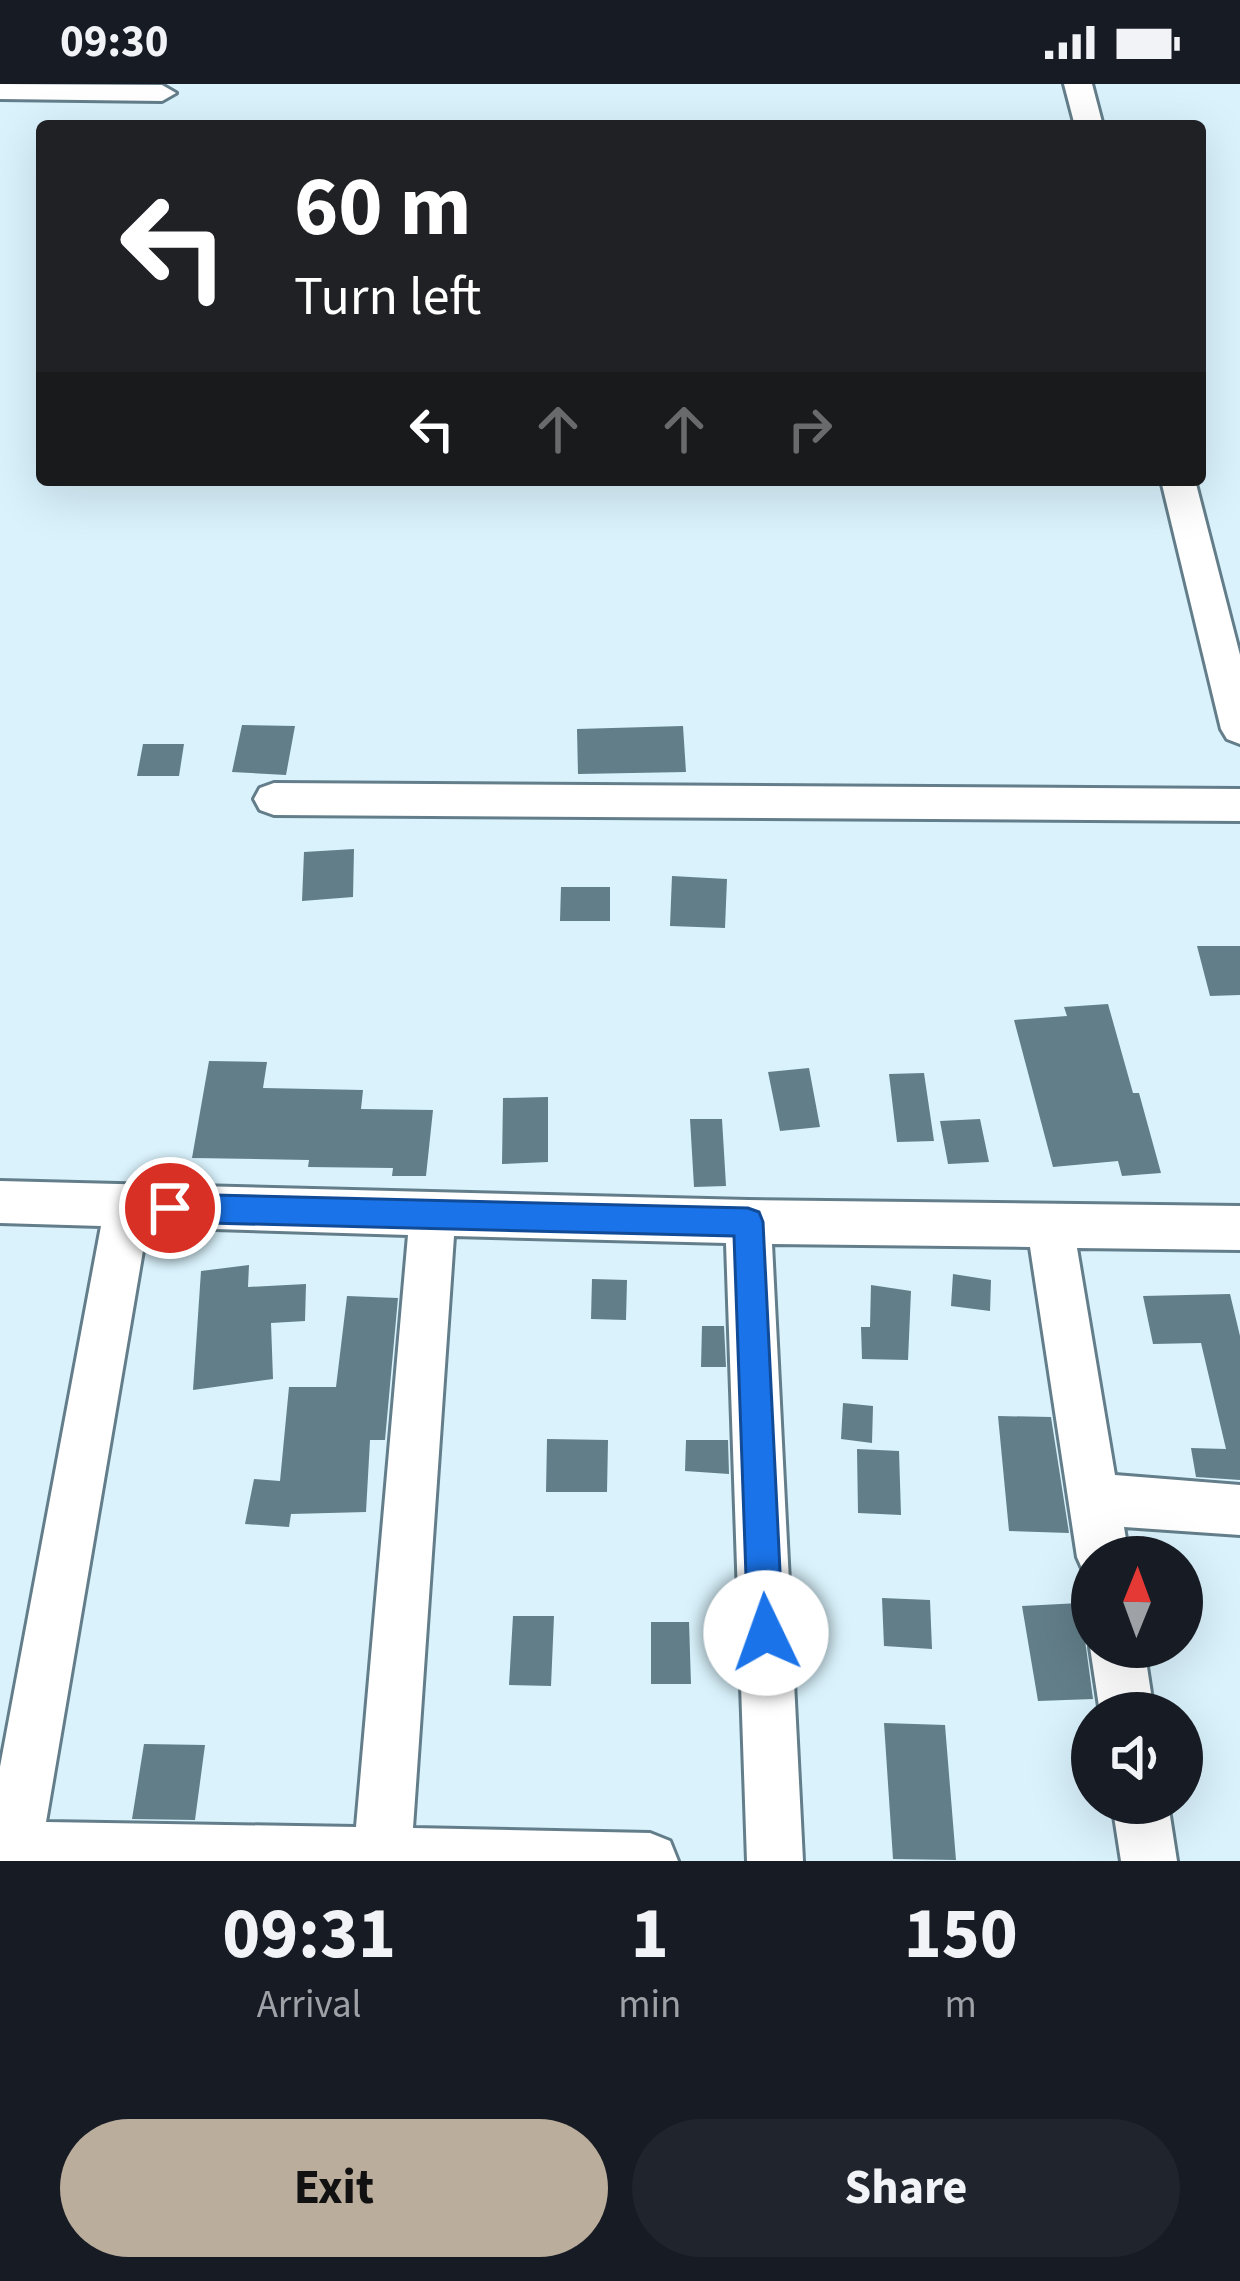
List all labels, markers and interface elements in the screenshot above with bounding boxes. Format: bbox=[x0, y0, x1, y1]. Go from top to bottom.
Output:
text: 09:30 bbox=[60, 10, 169, 74]
text: 60 m bbox=[294, 148, 472, 268]
icon: left bbox=[96, 168, 252, 324]
text: Turn left bbox=[294, 259, 481, 336]
icon: left bbox=[399, 396, 465, 462]
icon: ahead bbox=[525, 396, 591, 462]
icon: ahead bbox=[651, 396, 717, 462]
icon: right bbox=[777, 396, 843, 462]
pin bbox=[119, 1157, 221, 1259]
icon: arrive bbox=[137, 1175, 203, 1241]
north arrow bbox=[1071, 1536, 1203, 1668]
map controls bbox=[1071, 1536, 1203, 1824]
position arrow bbox=[703, 1570, 829, 1696]
button: sound bbox=[1071, 1692, 1203, 1824]
text: 09:31 bbox=[222, 1883, 396, 1986]
text: 1 bbox=[631, 1883, 669, 1986]
text: 150 bbox=[904, 1883, 1018, 1986]
text: Arrival bbox=[257, 1977, 362, 2033]
text: min bbox=[618, 1977, 681, 2033]
text: m bbox=[945, 1977, 977, 2033]
button: Exit bbox=[60, 2119, 608, 2257]
button: Share bbox=[632, 2119, 1180, 2257]

